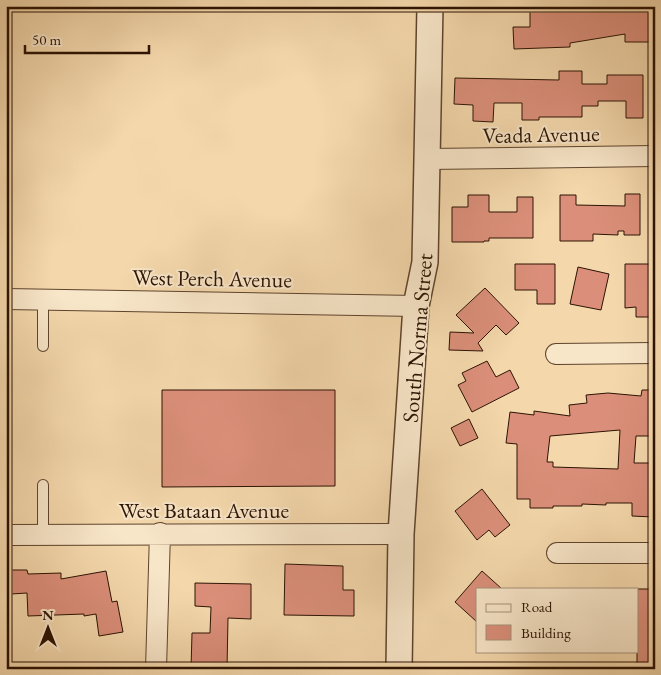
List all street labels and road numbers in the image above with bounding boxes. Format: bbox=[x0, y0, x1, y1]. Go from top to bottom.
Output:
street label: Veada Avenue bbox=[482, 119, 600, 150]
street label: South Norma Street bbox=[396, 252, 439, 424]
street label: West Perch Avenue bbox=[132, 263, 293, 294]
street label: West Bataan Avenue bbox=[119, 496, 290, 525]

